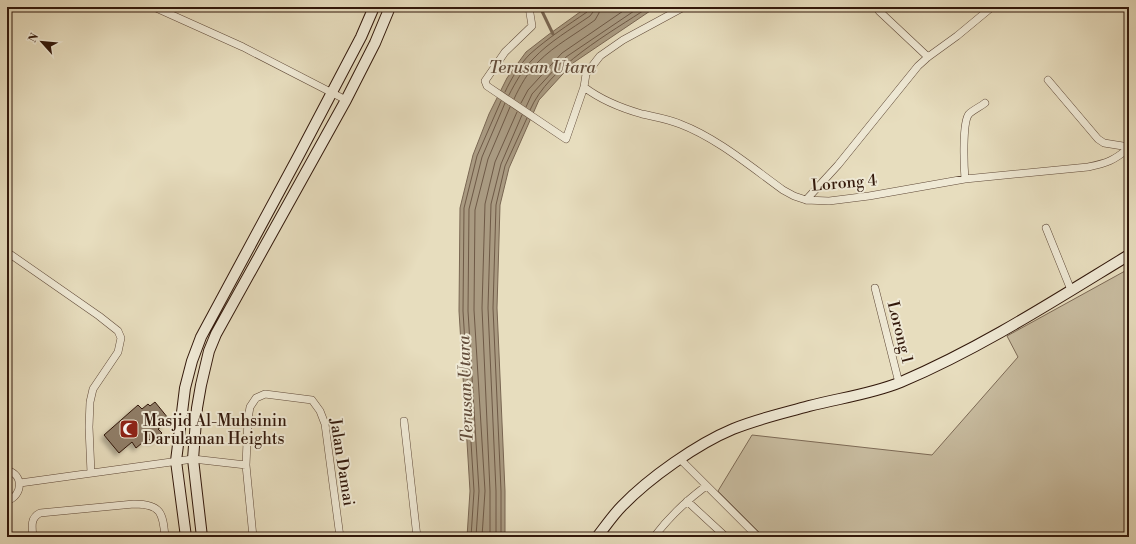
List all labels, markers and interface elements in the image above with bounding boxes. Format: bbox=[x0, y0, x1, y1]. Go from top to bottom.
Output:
north arrow bbox=[22, 22, 62, 62]
text: N bbox=[26, 31, 42, 45]
water label: Terusan Utara bbox=[488, 57, 596, 79]
street label: Lorong 4 bbox=[810, 170, 878, 196]
street label: Lorong 1 bbox=[883, 299, 917, 365]
water label: Terusan Utara bbox=[453, 334, 479, 443]
place label: Masjid Al-Muhsinin Darulaman Heights bbox=[143, 411, 287, 449]
street label: Jalan Damai bbox=[325, 416, 359, 507]
mosque icon: Masjid Al-Muhsinin Darulaman Heights bbox=[118, 418, 140, 440]

